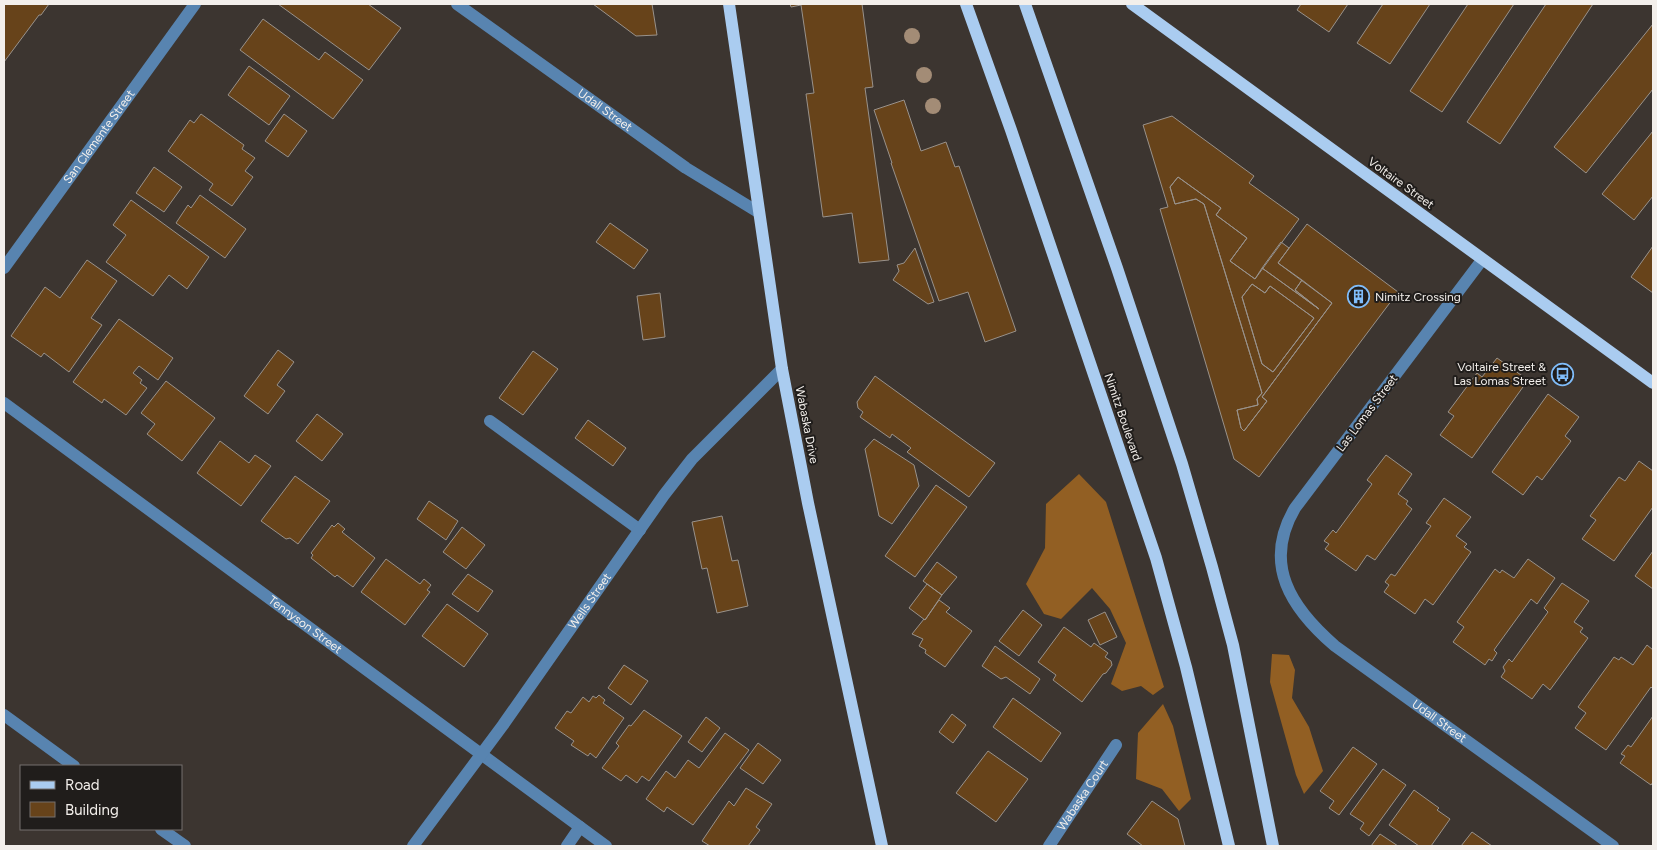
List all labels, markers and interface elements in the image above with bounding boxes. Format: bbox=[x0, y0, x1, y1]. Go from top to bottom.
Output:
street label: Udall Street bbox=[575, 86, 635, 134]
street label: San Clemente Street bbox=[60, 87, 138, 186]
street label: Voltaire Street bbox=[1365, 154, 1437, 212]
building icon: Nimitz Crossing bbox=[1347, 285, 1371, 309]
place label: Nimitz Crossing bbox=[1375, 290, 1461, 304]
place label: Voltaire Street & Las Lomas Street bbox=[1453, 360, 1546, 388]
bus stop icon: Voltaire Street & Las Lomas Street bbox=[1550, 362, 1574, 386]
street label: Nimitz Boulevard bbox=[1101, 371, 1145, 463]
street label: Las Lomas Street bbox=[1334, 371, 1401, 454]
street label: Wabaska Drive bbox=[793, 385, 821, 465]
street label: Wells Street bbox=[565, 570, 614, 632]
street label: Tennyson Street bbox=[266, 593, 345, 657]
street label: Udall Street bbox=[1409, 697, 1470, 746]
street label: Wabaska Court bbox=[1054, 757, 1111, 833]
legend bbox=[20, 765, 182, 830]
text: Road bbox=[65, 776, 100, 794]
text: Building bbox=[65, 801, 119, 819]

